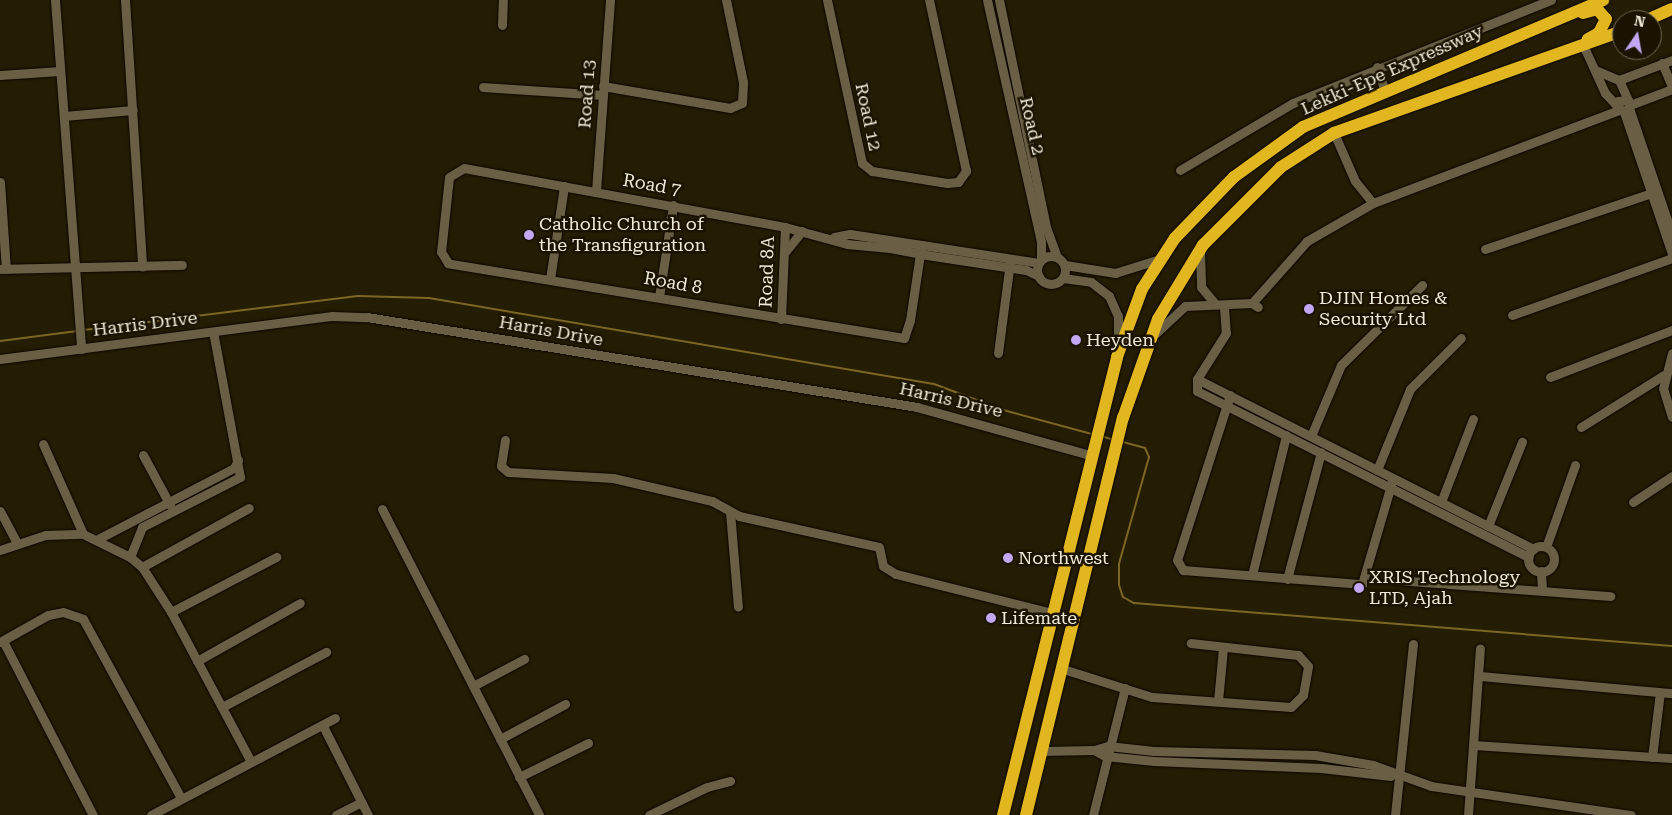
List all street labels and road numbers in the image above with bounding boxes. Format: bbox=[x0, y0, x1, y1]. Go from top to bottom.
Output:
street label: Lekki-Epe Expressway bbox=[1298, 20, 1486, 120]
street label: Road 13 bbox=[574, 59, 600, 129]
street label: Road 12 bbox=[850, 81, 886, 153]
street label: Road 2 bbox=[1015, 95, 1049, 157]
street label: Road 7 bbox=[621, 169, 683, 201]
street label: Road 8A bbox=[755, 236, 779, 308]
street label: Road 8 bbox=[642, 267, 704, 299]
street label: Harris Drive bbox=[91, 307, 199, 341]
street label: Harris Drive bbox=[497, 311, 605, 351]
street label: Harris Drive bbox=[897, 378, 1005, 422]

